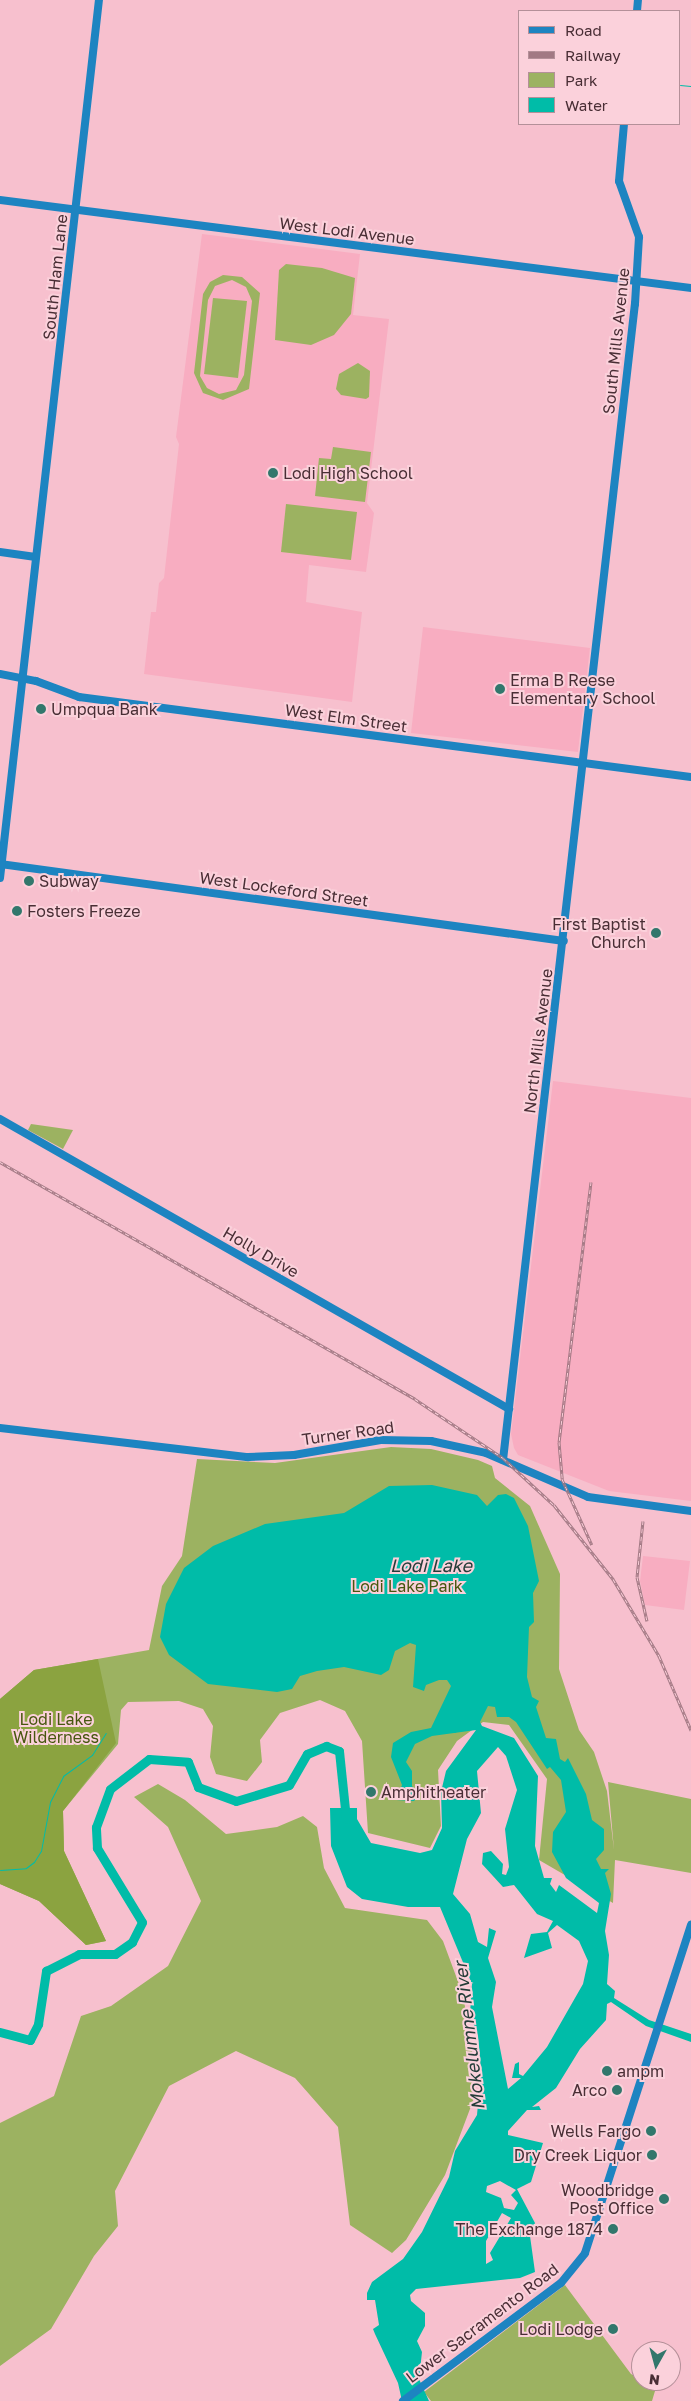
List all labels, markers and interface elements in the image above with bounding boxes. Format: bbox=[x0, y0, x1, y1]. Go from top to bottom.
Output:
legend bbox=[518, 10, 681, 125]
text: Road bbox=[565, 21, 602, 39]
text: Railway bbox=[565, 46, 621, 64]
text: Park bbox=[565, 71, 597, 89]
text: Water bbox=[565, 96, 608, 114]
street label: South Ham Lane bbox=[39, 213, 71, 341]
street label: West Lodi Avenue bbox=[278, 213, 416, 249]
street label: South Mills Avenue bbox=[599, 267, 633, 415]
place label: Lodi High School bbox=[283, 463, 413, 483]
marker: Lodi High School bbox=[267, 467, 279, 479]
place label: Erma B Reese Elementary School bbox=[510, 670, 655, 708]
marker: Erma B Reese Elementary School bbox=[494, 683, 506, 695]
place label: Umpqua Bank bbox=[51, 699, 158, 719]
street label: West Elm Street bbox=[284, 700, 408, 736]
marker: Umpqua Bank bbox=[35, 703, 47, 715]
street label: West Lockeford Street bbox=[198, 868, 370, 910]
place label: Subway bbox=[39, 871, 99, 891]
marker: Subway bbox=[23, 875, 35, 887]
place label: Fosters Freeze bbox=[27, 901, 140, 921]
marker: Fosters Freeze bbox=[11, 905, 23, 917]
place label: First Baptist Church bbox=[552, 914, 646, 952]
marker: First Baptist Church bbox=[650, 927, 662, 939]
street label: North Mills Avenue bbox=[520, 967, 556, 1115]
street label: Holly Drive bbox=[220, 1223, 302, 1281]
street label: Turner Road bbox=[301, 1417, 395, 1449]
water label: Lodi Lake bbox=[390, 1554, 472, 1576]
park label: Lodi Lake Park bbox=[351, 1576, 463, 1596]
park label: Lodi Lake Wilderness bbox=[13, 1709, 99, 1747]
place label: Amphitheater bbox=[381, 1782, 486, 1802]
marker: Amphitheater bbox=[365, 1786, 377, 1798]
water label: Mokelumne River bbox=[449, 1961, 489, 2111]
place label: ampm bbox=[617, 2061, 664, 2081]
marker: ampm bbox=[601, 2065, 613, 2077]
place label: Arco bbox=[572, 2080, 607, 2100]
marker: Arco bbox=[611, 2084, 623, 2096]
place label: Wells Fargo bbox=[551, 2121, 641, 2141]
marker: Wells Fargo bbox=[645, 2125, 657, 2137]
place label: Dry Creek Liquor bbox=[514, 2145, 642, 2165]
marker: Dry Creek Liquor bbox=[646, 2149, 658, 2161]
place label: Woodbridge Post Office bbox=[561, 2180, 654, 2218]
marker: Woodbridge Post Office bbox=[658, 2193, 670, 2205]
place label: The Exchange 1874 bbox=[455, 2219, 603, 2239]
marker: The Exchange 1874 bbox=[607, 2223, 619, 2235]
street label: Lower Sacramento Road bbox=[402, 2259, 562, 2387]
place label: Lodi Lodge bbox=[519, 2319, 603, 2339]
marker: Lodi Lodge bbox=[607, 2323, 619, 2335]
north arrow bbox=[631, 2341, 681, 2391]
text: N bbox=[648, 2371, 661, 2389]

